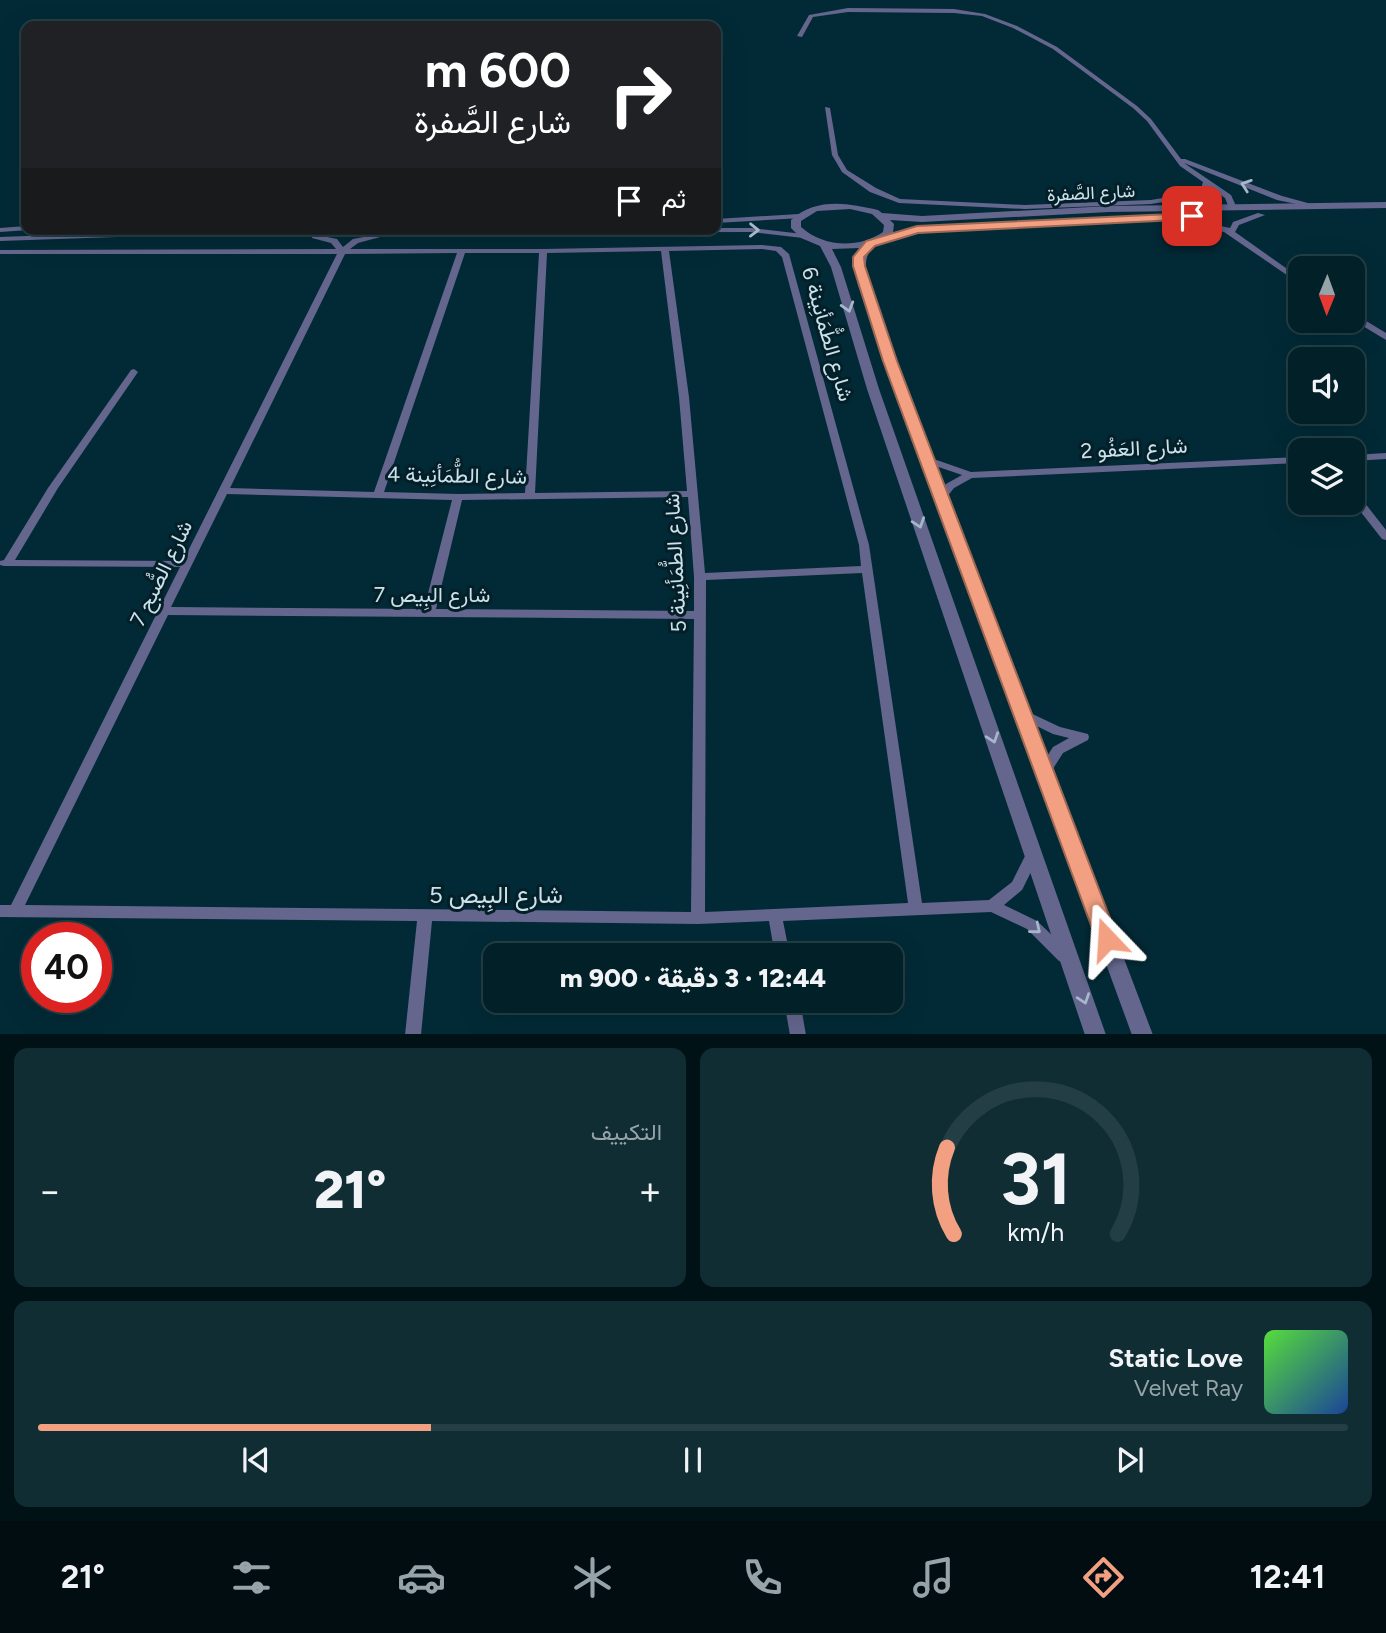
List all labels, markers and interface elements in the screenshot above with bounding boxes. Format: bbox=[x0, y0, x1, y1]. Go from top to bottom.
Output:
text: 600 m bbox=[425, 40, 571, 99]
icon: right bbox=[595, 49, 686, 140]
text: شارع الصَّفرة bbox=[414, 103, 571, 141]
one-way arrow bbox=[1240, 179, 1252, 193]
street label: شارع الصَّفرة bbox=[1046, 180, 1136, 207]
icon: arrive bbox=[610, 182, 648, 220]
text: ثم bbox=[662, 183, 686, 215]
pin bbox=[1162, 186, 1222, 246]
icon: arrive bbox=[1173, 197, 1211, 235]
one-way arrow bbox=[749, 223, 760, 238]
north arrow bbox=[1288, 256, 1365, 332]
map controls bbox=[1288, 256, 1365, 515]
street label: شارع الطُّمَأنِينة 6 bbox=[795, 263, 864, 405]
one-way arrow bbox=[839, 301, 854, 313]
button: sound bbox=[1288, 347, 1365, 424]
street label: شارع العَفُو 2 bbox=[1080, 433, 1188, 465]
button: layers bbox=[1288, 438, 1365, 515]
street label: شارع الطُّمَأنِينة 4 bbox=[387, 456, 527, 491]
street label: شارع الطُّمَأنِينة 5 bbox=[654, 493, 693, 633]
street label: شارع الصُّبح 7 bbox=[124, 516, 199, 631]
one-way arrow bbox=[911, 516, 925, 528]
street label: شارع البِيص 7 bbox=[374, 582, 490, 611]
one-way arrow bbox=[985, 731, 999, 743]
street label: شارع البِيص 5 bbox=[429, 880, 563, 912]
position arrow bbox=[1070, 902, 1144, 976]
one-way arrow bbox=[1028, 920, 1040, 933]
speed limit sign: 40 bbox=[21, 922, 112, 1013]
text: 12:44 · 3 دقيقة · 900 m bbox=[560, 962, 826, 994]
one-way arrow bbox=[1076, 993, 1090, 1005]
text: التكييف bbox=[591, 1118, 662, 1146]
text: 31 bbox=[1000, 1135, 1072, 1222]
text: 21° bbox=[314, 1159, 386, 1221]
text: − bbox=[38, 1168, 62, 1214]
text: + bbox=[638, 1168, 662, 1214]
text: km/h bbox=[1007, 1216, 1065, 1246]
text: Static Love bbox=[1109, 1342, 1243, 1374]
text: Velvet Ray bbox=[1134, 1374, 1243, 1402]
icon: previous bbox=[237, 1441, 275, 1479]
icon: pause bbox=[674, 1441, 712, 1479]
icon: next bbox=[1111, 1441, 1149, 1479]
icon: filters bbox=[227, 1553, 276, 1602]
icon: car bbox=[397, 1553, 446, 1602]
icon: climate bbox=[568, 1553, 617, 1602]
icon: phone bbox=[738, 1553, 787, 1602]
icon: music bbox=[909, 1553, 958, 1602]
icon: directions bbox=[1079, 1553, 1128, 1602]
text: 21° bbox=[61, 1558, 105, 1596]
text: 12:41 bbox=[1250, 1558, 1325, 1596]

